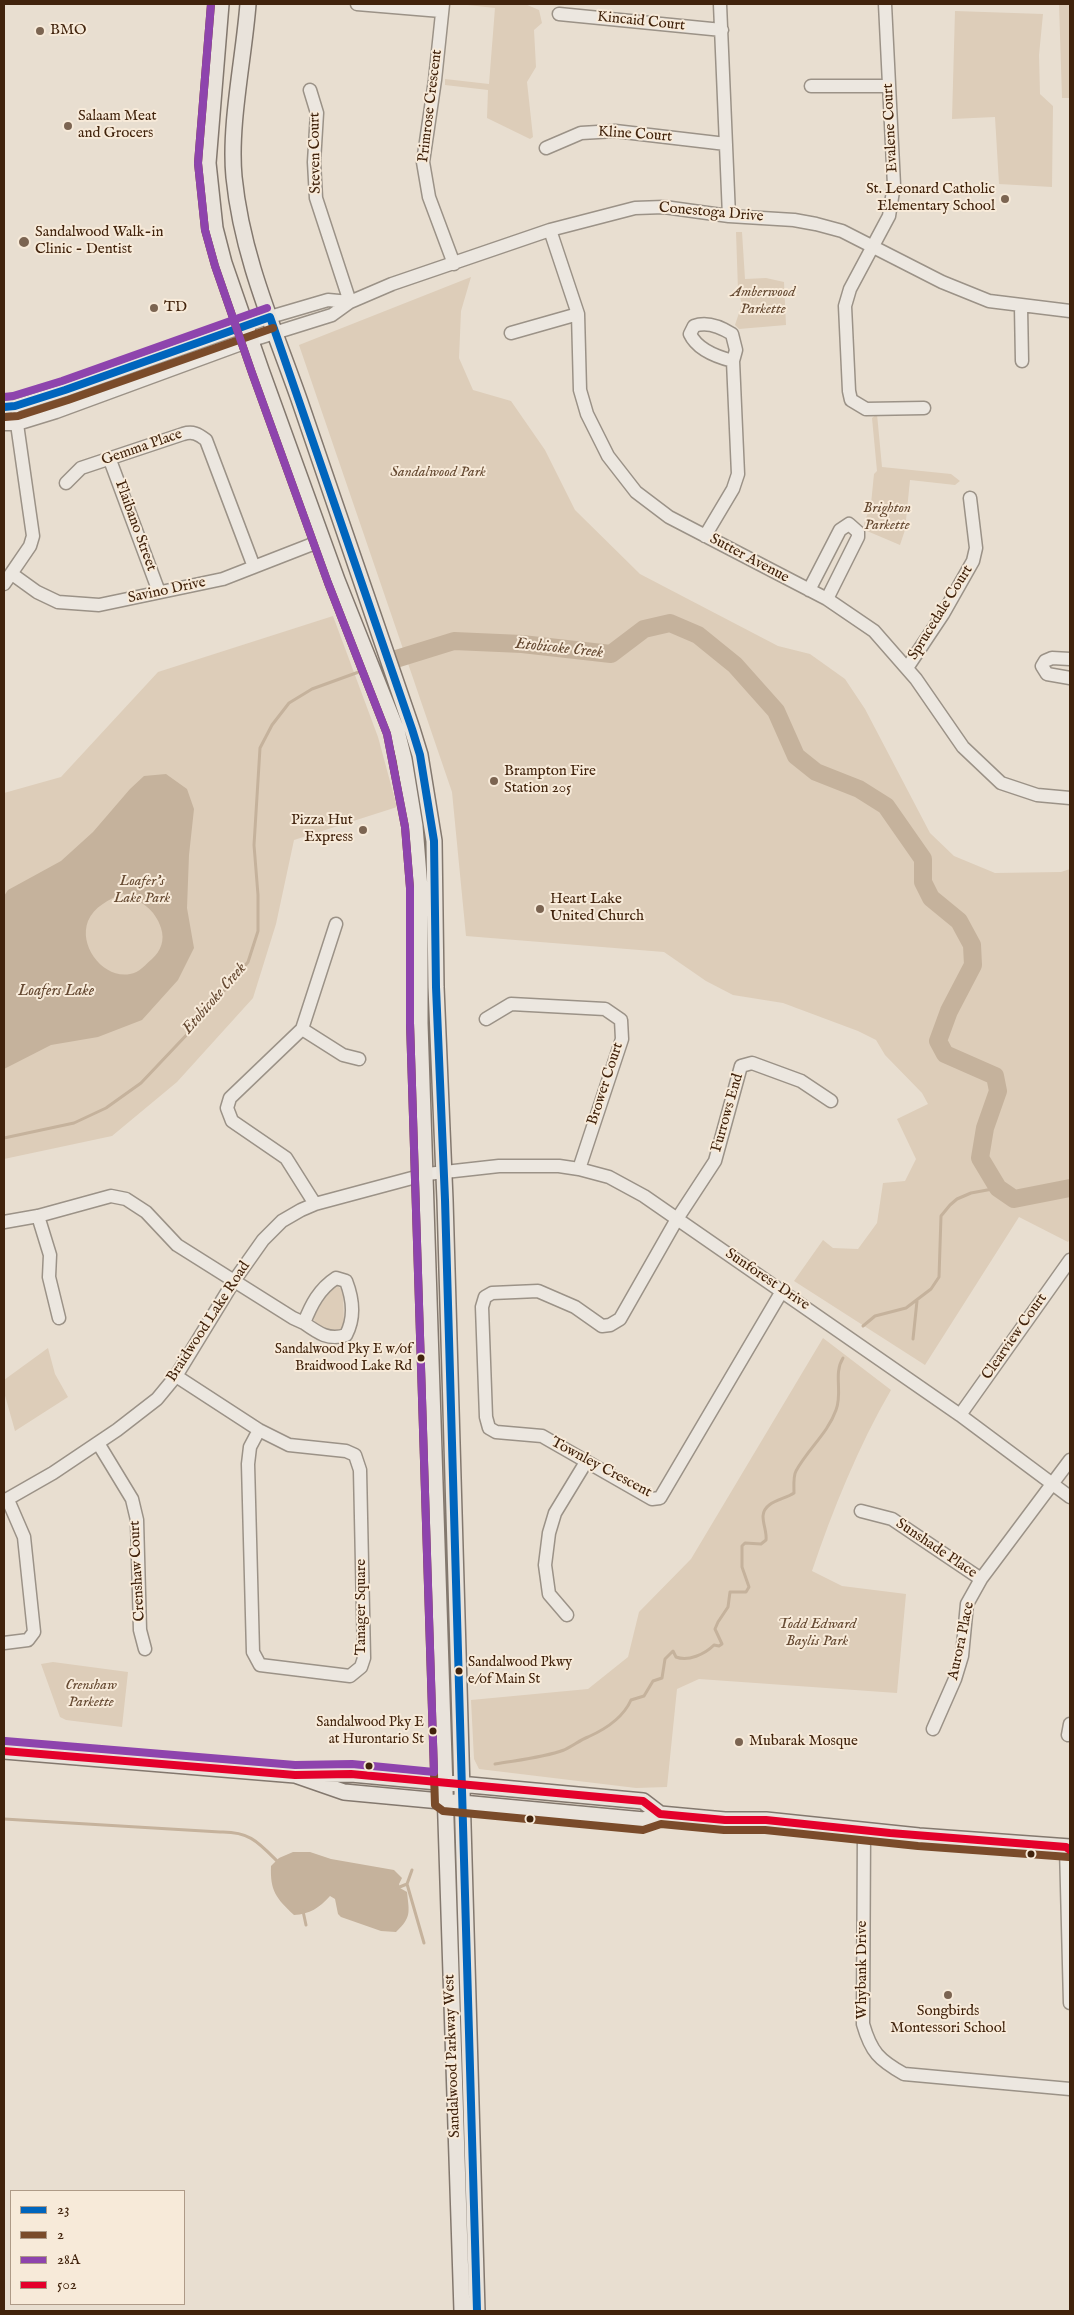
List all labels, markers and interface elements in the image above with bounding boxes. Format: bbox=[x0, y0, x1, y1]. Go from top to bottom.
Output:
street label: Kincaid Court bbox=[596, 8, 686, 36]
place label: BMO bbox=[50, 22, 86, 40]
marker: BMO bbox=[34, 25, 46, 37]
street label: Primrose Crescent bbox=[415, 49, 447, 163]
street label: Evalene Court bbox=[880, 83, 902, 173]
place label: Salaam Meat and Grocers bbox=[78, 108, 157, 143]
street label: Steven Court bbox=[306, 112, 326, 194]
marker: Salaam Meat and Grocers bbox=[62, 120, 74, 132]
street label: Kline Court bbox=[597, 123, 673, 147]
place label: St. Leonard Catholic Elementary School bbox=[866, 181, 995, 216]
marker: St. Leonard Catholic Elementary School bbox=[999, 193, 1011, 205]
street label: Conestoga Drive bbox=[658, 199, 764, 227]
place label: Sandalwood Walk-in Clinic - Dentist bbox=[35, 224, 164, 259]
marker: Sandalwood Walk-in Clinic - Dentist bbox=[17, 235, 31, 249]
park label: Amberwood Parkette bbox=[731, 284, 795, 319]
place label: TD bbox=[164, 299, 187, 317]
marker: TD bbox=[148, 302, 160, 314]
street label: Gemma Place bbox=[99, 426, 185, 470]
park label: Sandalwood Park bbox=[390, 464, 486, 482]
street label: Flaibano Street bbox=[110, 478, 160, 574]
park label: Brighton Parkette bbox=[863, 500, 911, 535]
street label: Sutter Avenue bbox=[706, 531, 792, 587]
street label: Sprucedale Court bbox=[905, 562, 977, 664]
street label: Savino Drive bbox=[127, 574, 207, 608]
water label: Etobicoke Creek bbox=[514, 635, 604, 663]
place label: Brampton Fire Station 205 bbox=[504, 763, 596, 798]
marker: Brampton Fire Station 205 bbox=[488, 775, 500, 787]
place label: Pizza Hut Express bbox=[291, 812, 353, 847]
marker: Pizza Hut Express bbox=[357, 824, 369, 836]
park label: Loafer's Lake Park bbox=[114, 873, 170, 908]
place label: Heart Lake United Church bbox=[550, 891, 644, 926]
marker: Heart Lake United Church bbox=[534, 903, 546, 915]
water label: Etobicoke Creek bbox=[179, 959, 251, 1039]
water label: Loafers Lake bbox=[18, 982, 94, 1002]
street label: Brower Court bbox=[584, 1040, 628, 1128]
street label: Furrows End bbox=[708, 1072, 748, 1154]
street label: Sunforest Drive bbox=[721, 1245, 813, 1315]
street label: Braidwood Lake Road bbox=[163, 1258, 255, 1386]
street label: Clearview Court bbox=[979, 1290, 1051, 1384]
place label: Sandalwood Pky E w/of Braidwood Lake Rd bbox=[275, 1342, 412, 1374]
marker: Sandalwood Pky E w/of Braidwood Lake Rd bbox=[416, 1353, 426, 1363]
street label: Townley Crescent bbox=[547, 1434, 655, 1502]
street label: Sunshade Place bbox=[892, 1515, 980, 1583]
street label: Crenshaw Court bbox=[126, 1520, 150, 1622]
street label: Tanager Square bbox=[353, 1559, 371, 1655]
street label: Aurora Place bbox=[945, 1600, 979, 1682]
park label: Todd Edward Baylis Park bbox=[778, 1616, 856, 1651]
place label: Sandalwood Pkwy e/of Main St bbox=[468, 1655, 572, 1688]
marker: Sandalwood Pkwy e/of Main St bbox=[454, 1666, 464, 1676]
park label: Crenshaw Parkette bbox=[65, 1677, 117, 1712]
place label: Sandalwood Pky E at Hurontario St bbox=[316, 1715, 424, 1748]
marker: Sandalwood Pky E at Hurontario St bbox=[428, 1726, 438, 1736]
place label: Mubarak Mosque bbox=[749, 1733, 858, 1751]
marker: Mubarak Mosque bbox=[733, 1736, 745, 1748]
unlabelled marker bbox=[364, 1761, 374, 1771]
unlabelled marker bbox=[525, 1814, 535, 1824]
unlabelled marker bbox=[1026, 1849, 1036, 1859]
street label: Whybank Drive bbox=[854, 1921, 872, 2019]
street label: Sandalwood Parkway West bbox=[441, 1974, 465, 2138]
marker: Songbirds Montessori School bbox=[942, 1989, 954, 2001]
place label: Songbirds Montessori School bbox=[890, 2003, 1006, 2038]
legend bbox=[10, 2190, 185, 2305]
text: 23 bbox=[57, 2200, 70, 2219]
text: 2 bbox=[57, 2225, 64, 2244]
text: 28A bbox=[57, 2250, 80, 2269]
text: 502 bbox=[57, 2275, 77, 2294]

